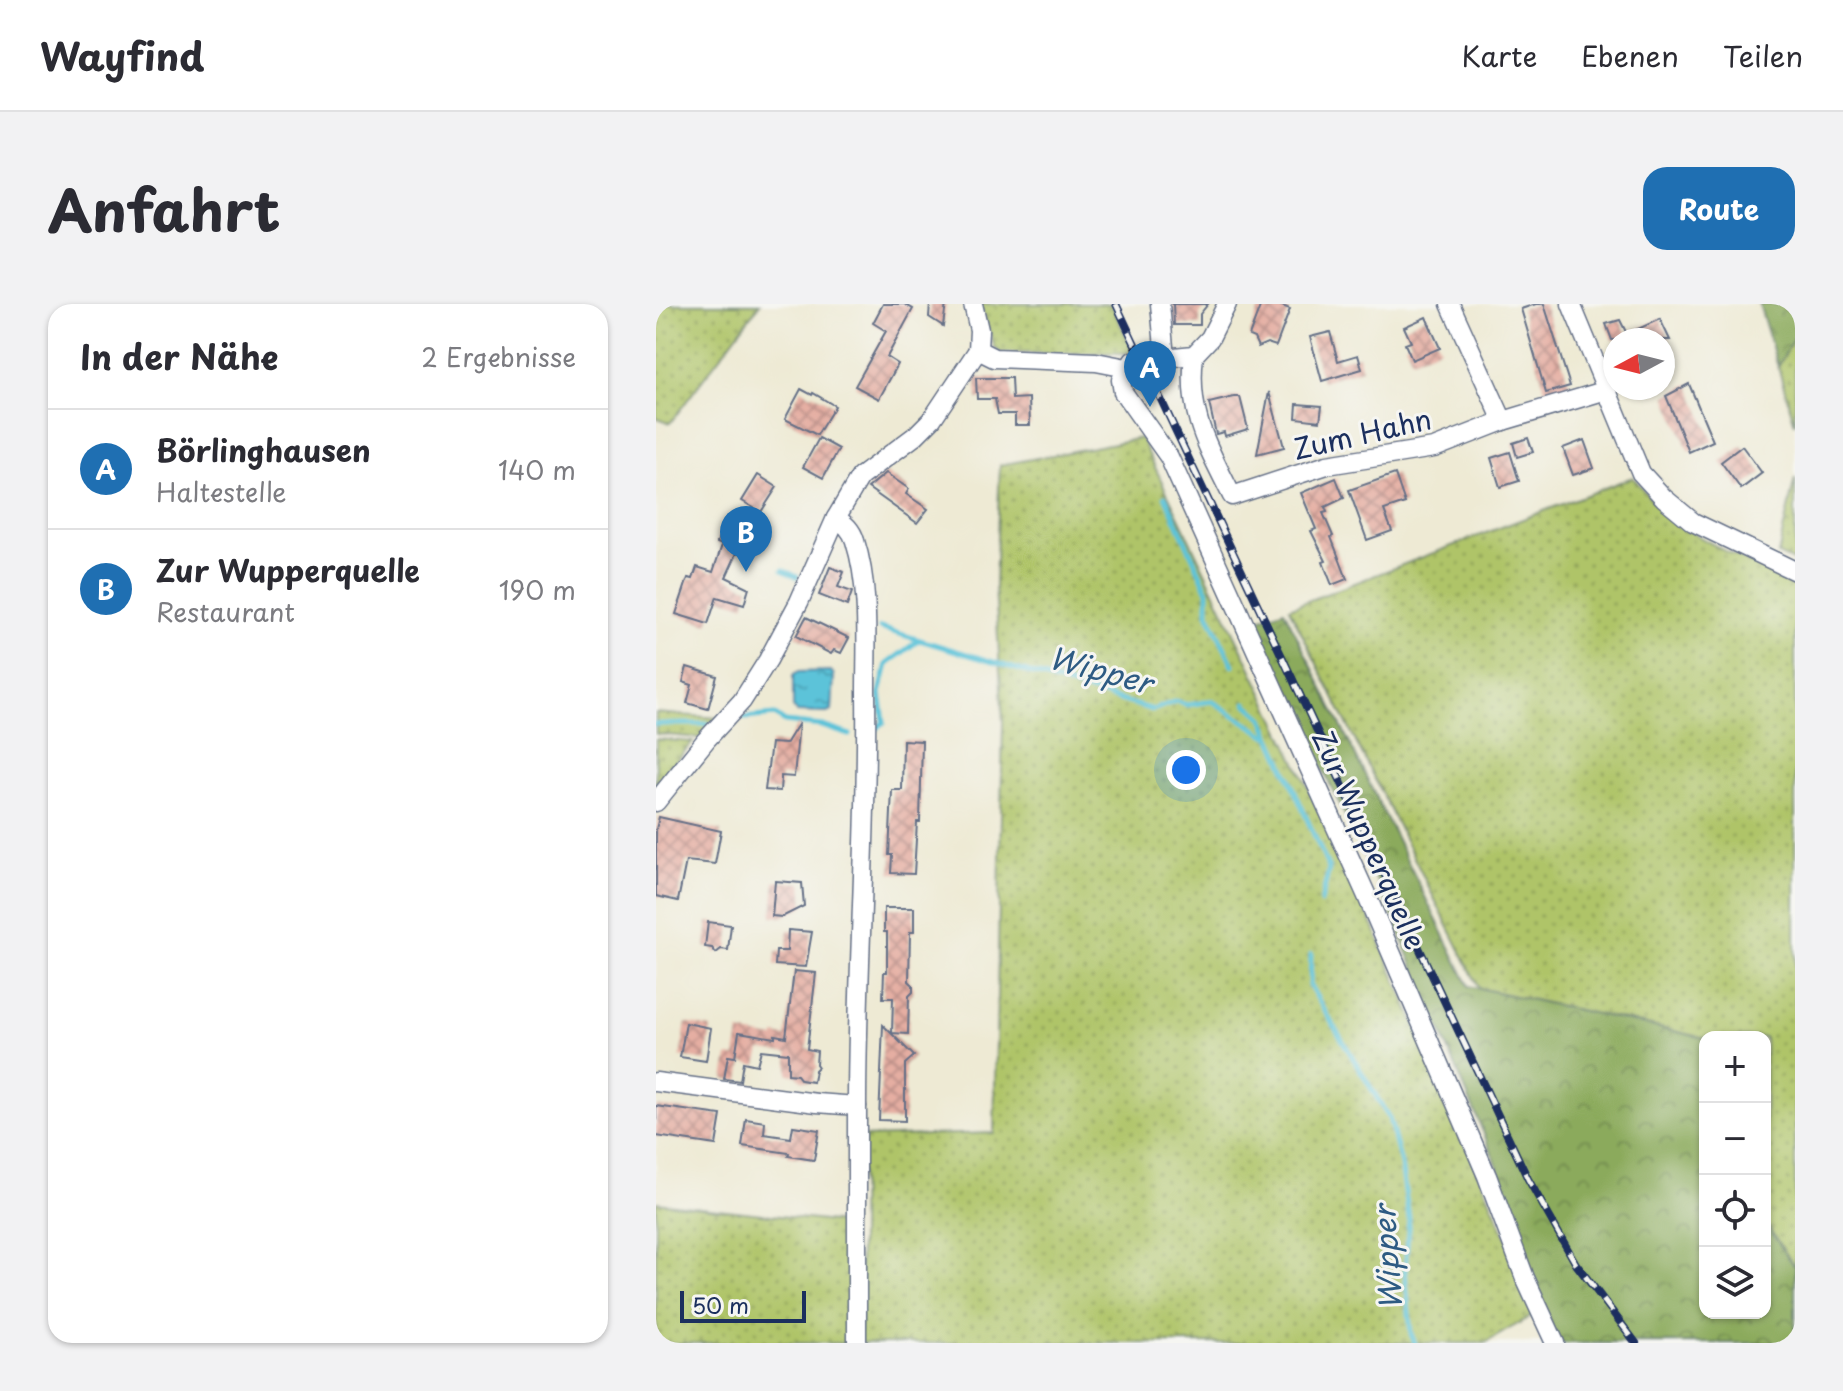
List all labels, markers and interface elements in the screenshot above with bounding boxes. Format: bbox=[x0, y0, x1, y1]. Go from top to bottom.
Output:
text: Wayfind bbox=[40, 27, 204, 84]
text: Karte bbox=[1462, 34, 1537, 77]
text: Ebenen bbox=[1581, 34, 1679, 77]
text: Teilen bbox=[1723, 34, 1803, 77]
text: Anfahrt bbox=[48, 166, 281, 251]
button: Route bbox=[1643, 167, 1795, 250]
north arrow bbox=[1603, 328, 1675, 400]
text: In der Nähe bbox=[80, 330, 278, 382]
text: 2 Ergebnisse bbox=[421, 337, 576, 376]
pin: A bbox=[1124, 341, 1176, 407]
street label: Zum Hahn bbox=[1289, 396, 1435, 470]
text: Börlinghausen bbox=[156, 427, 371, 472]
text: A bbox=[96, 450, 116, 489]
text: 140 m bbox=[498, 450, 576, 489]
text: Haltestelle bbox=[156, 472, 287, 511]
pin: B bbox=[720, 506, 772, 572]
text: Zur Wupperquelle bbox=[156, 547, 420, 592]
text: B bbox=[97, 570, 115, 609]
text: 190 m bbox=[499, 570, 576, 609]
text: Restaurant bbox=[156, 592, 295, 631]
water label: Wipper bbox=[1045, 634, 1162, 705]
street label: Zur Wupperquelle bbox=[1302, 722, 1438, 956]
your location bbox=[1166, 750, 1206, 790]
map controls bbox=[1699, 1031, 1771, 1319]
button: + bbox=[1699, 1031, 1771, 1103]
button: − bbox=[1699, 1103, 1771, 1175]
button: locate bbox=[1699, 1175, 1771, 1247]
water label: Wipper bbox=[1360, 1200, 1412, 1312]
button: layers bbox=[1699, 1247, 1771, 1319]
scale bar bbox=[680, 1287, 806, 1323]
text: 50 m bbox=[692, 1288, 749, 1321]

